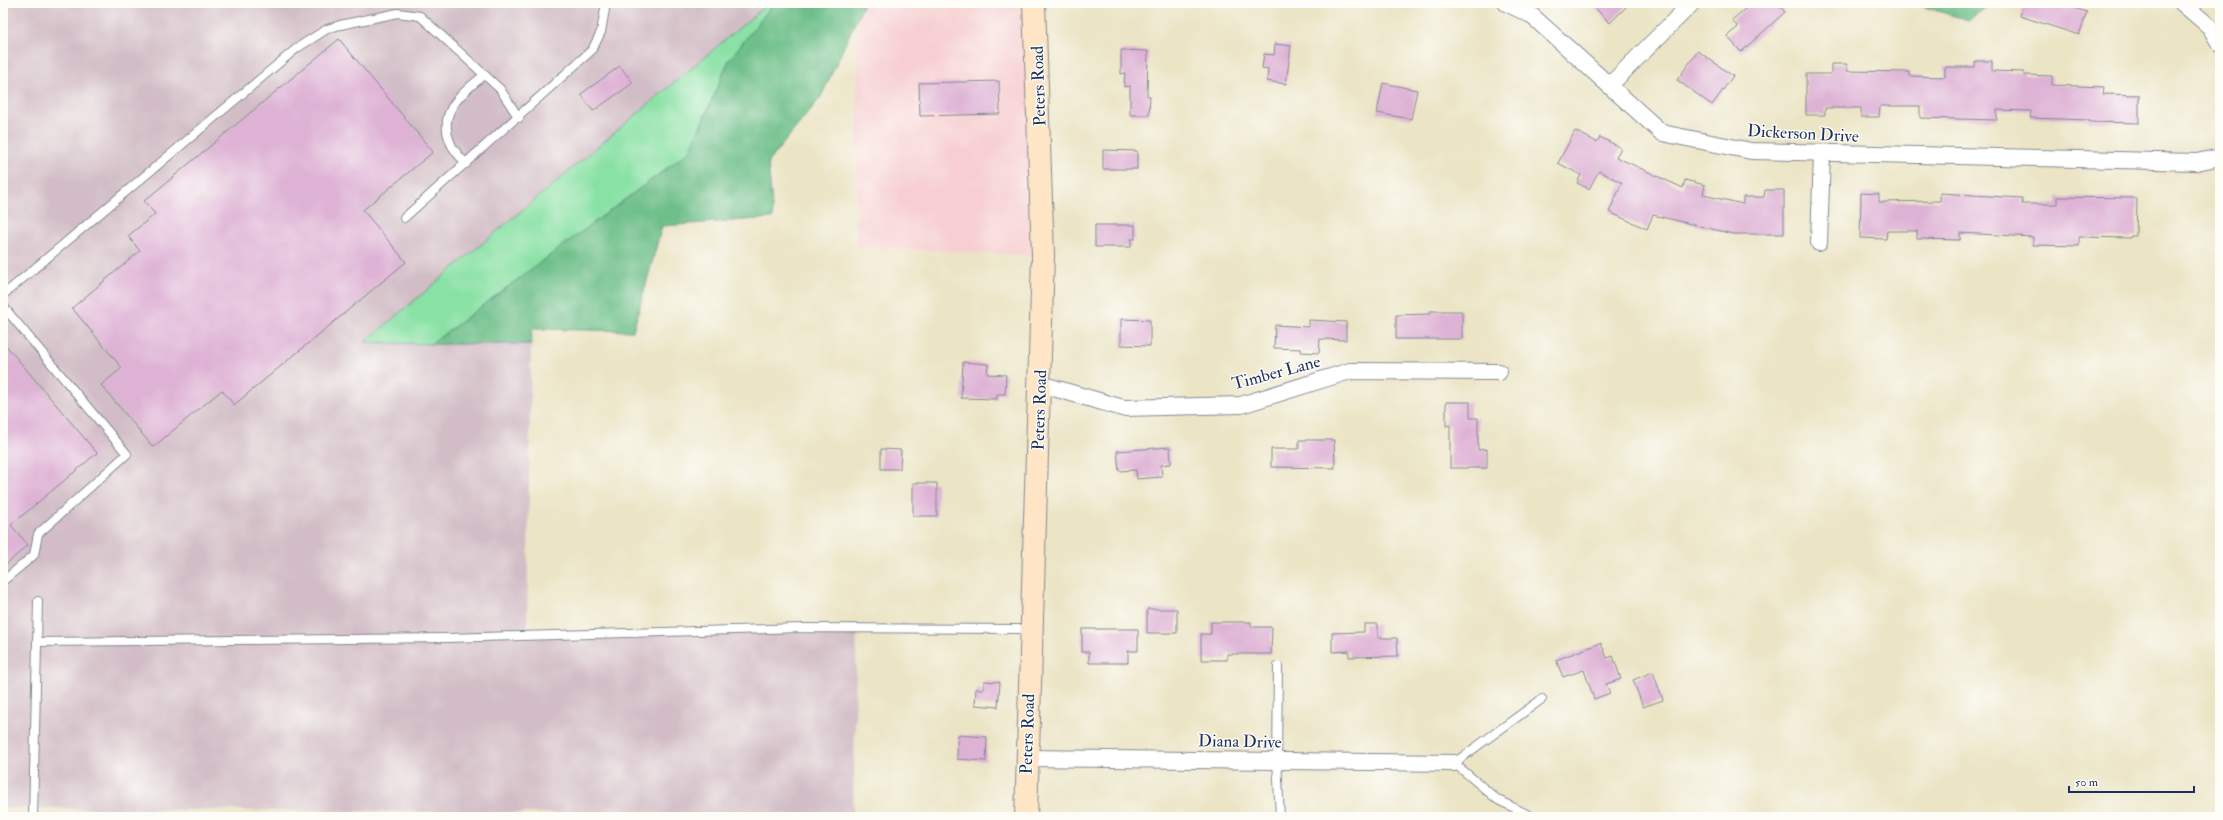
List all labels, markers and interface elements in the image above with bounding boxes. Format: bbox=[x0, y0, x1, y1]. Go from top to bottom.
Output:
street label: Peters Road bbox=[1027, 45, 1050, 127]
street label: Dickerson Drive bbox=[1747, 120, 1859, 147]
street label: Timber Lane bbox=[1230, 351, 1323, 394]
street label: Peters Road bbox=[1028, 369, 1051, 451]
street label: Peters Road bbox=[1016, 693, 1039, 775]
street label: Diana Drive bbox=[1198, 730, 1282, 753]
scale bar bbox=[2069, 768, 2194, 794]
text: 50 m bbox=[2075, 775, 2099, 790]

